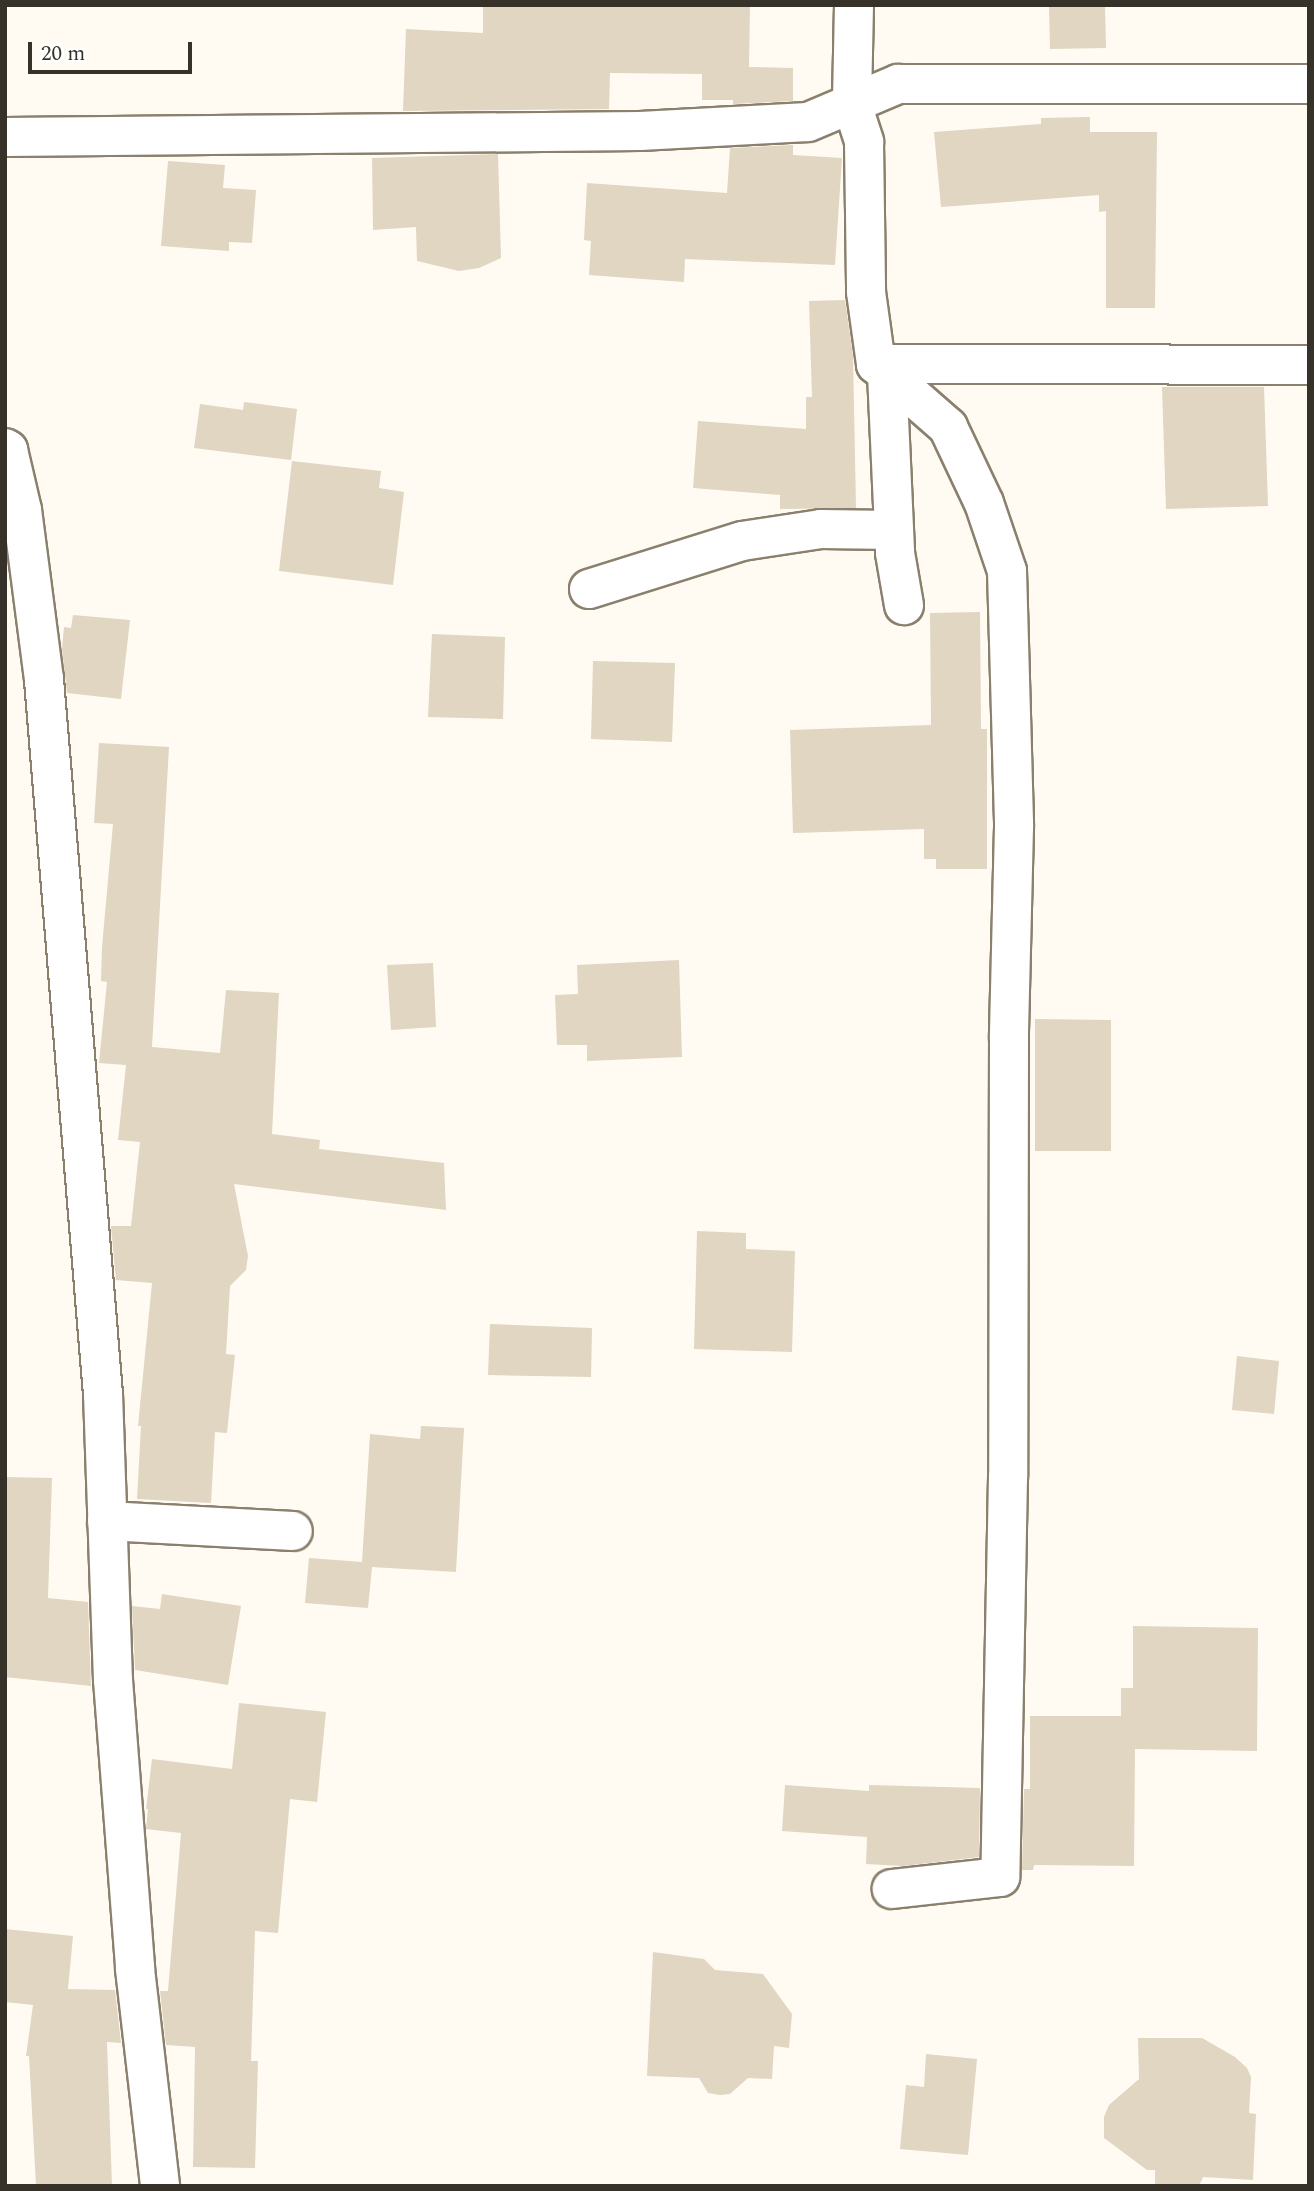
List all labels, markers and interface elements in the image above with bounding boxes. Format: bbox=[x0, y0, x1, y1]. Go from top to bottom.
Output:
scale bar bbox=[32, 28, 196, 72]
text: 20 m bbox=[41, 38, 85, 70]

